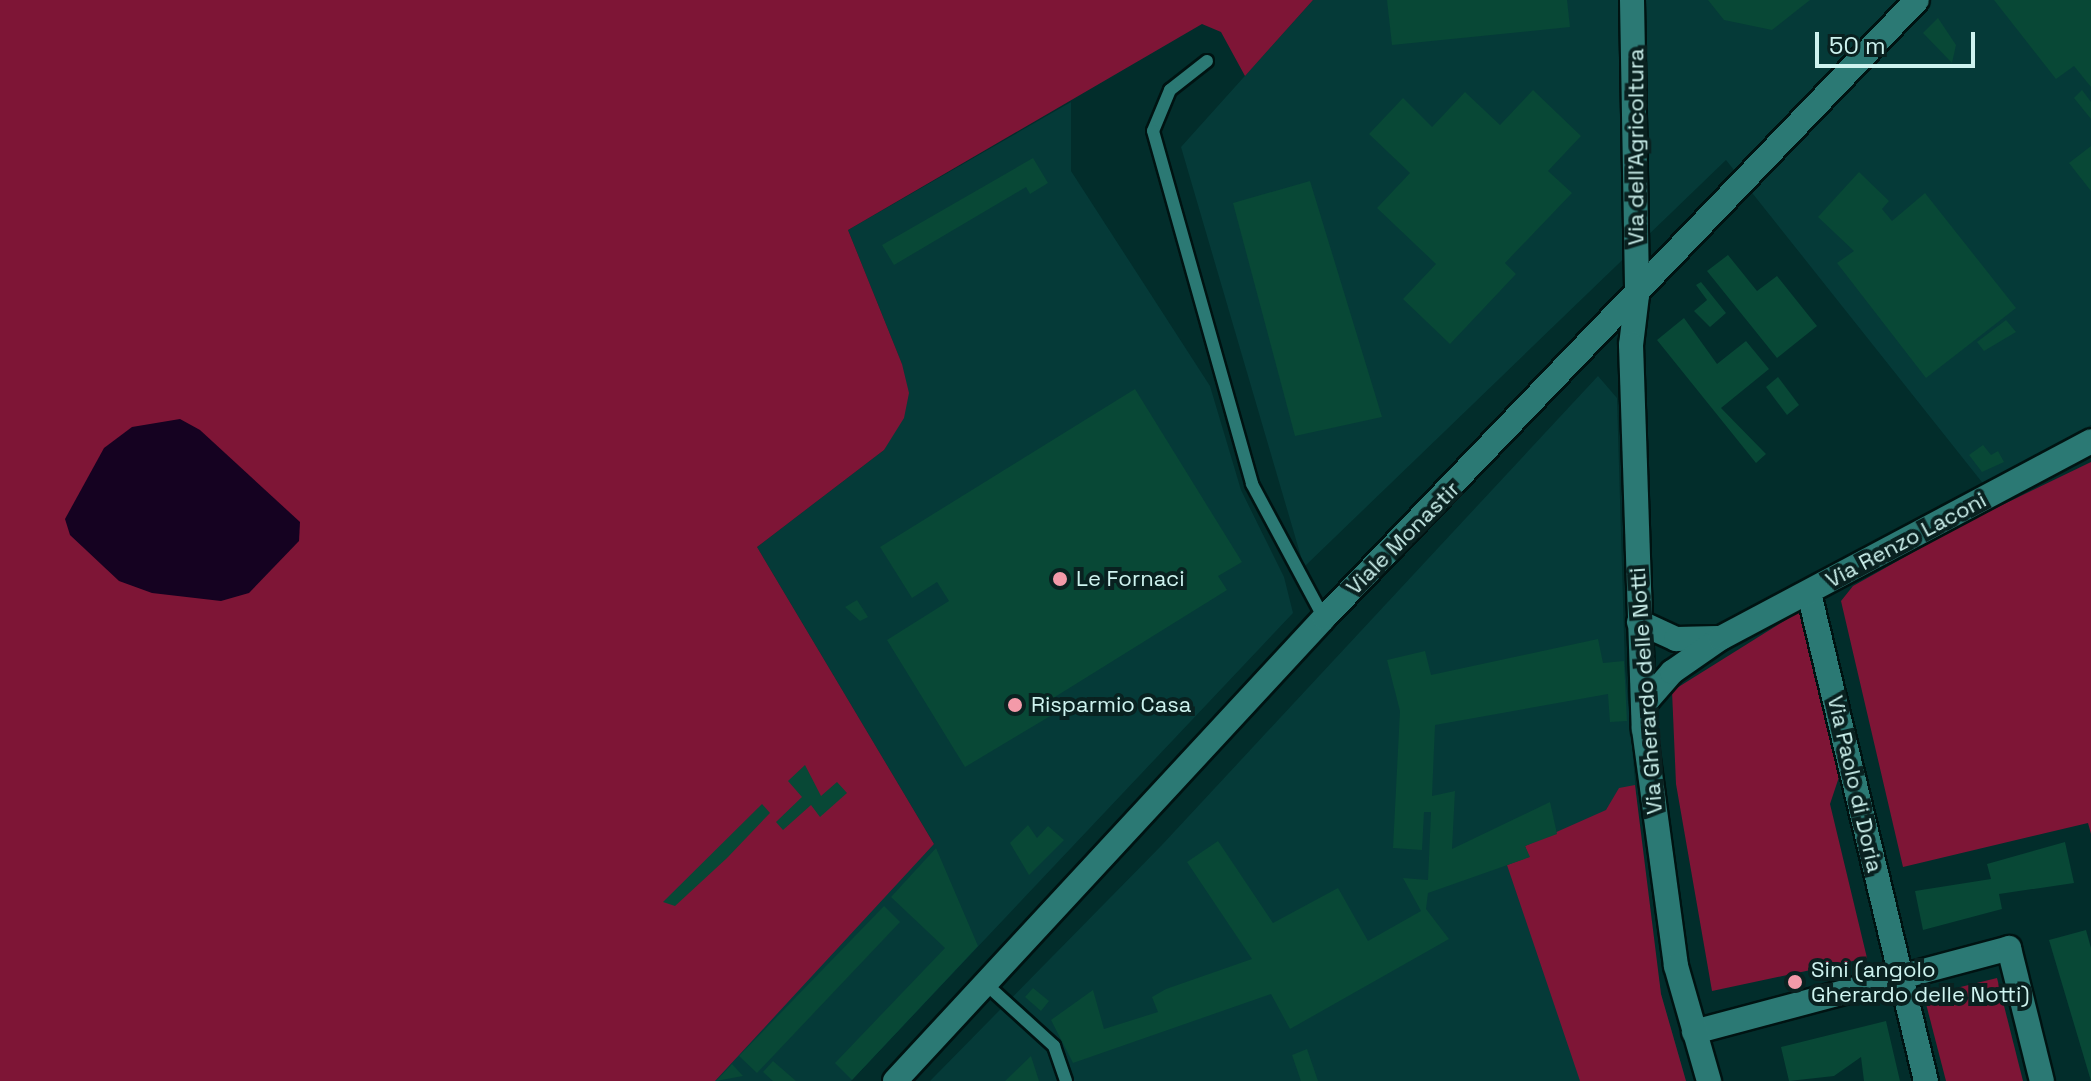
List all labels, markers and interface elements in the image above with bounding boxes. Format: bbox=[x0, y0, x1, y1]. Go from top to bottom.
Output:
scale bar bbox=[1819, 16, 1979, 66]
text: 50 m bbox=[1829, 30, 1886, 61]
street label: Via dell'Agricoltura bbox=[1623, 49, 1649, 245]
street label: Viale Monastir bbox=[1341, 476, 1465, 600]
street label: Via Renzo Laconi bbox=[1821, 487, 1991, 593]
place label: Le Fornaci bbox=[1076, 566, 1185, 592]
street label: Via Gherardo delle Notti bbox=[1624, 567, 1668, 815]
marker: Le Fornaci bbox=[1051, 570, 1069, 588]
place label: Risparmio Casa bbox=[1031, 692, 1191, 718]
street label: Via Paolo di Doria bbox=[1822, 693, 1888, 875]
marker: Risparmio Casa bbox=[1006, 696, 1024, 714]
place label: Sini (angolo Gherardo delle Notti) bbox=[1811, 956, 2030, 1008]
marker: Sini (angolo Gherardo delle Notti) bbox=[1786, 973, 1804, 991]

